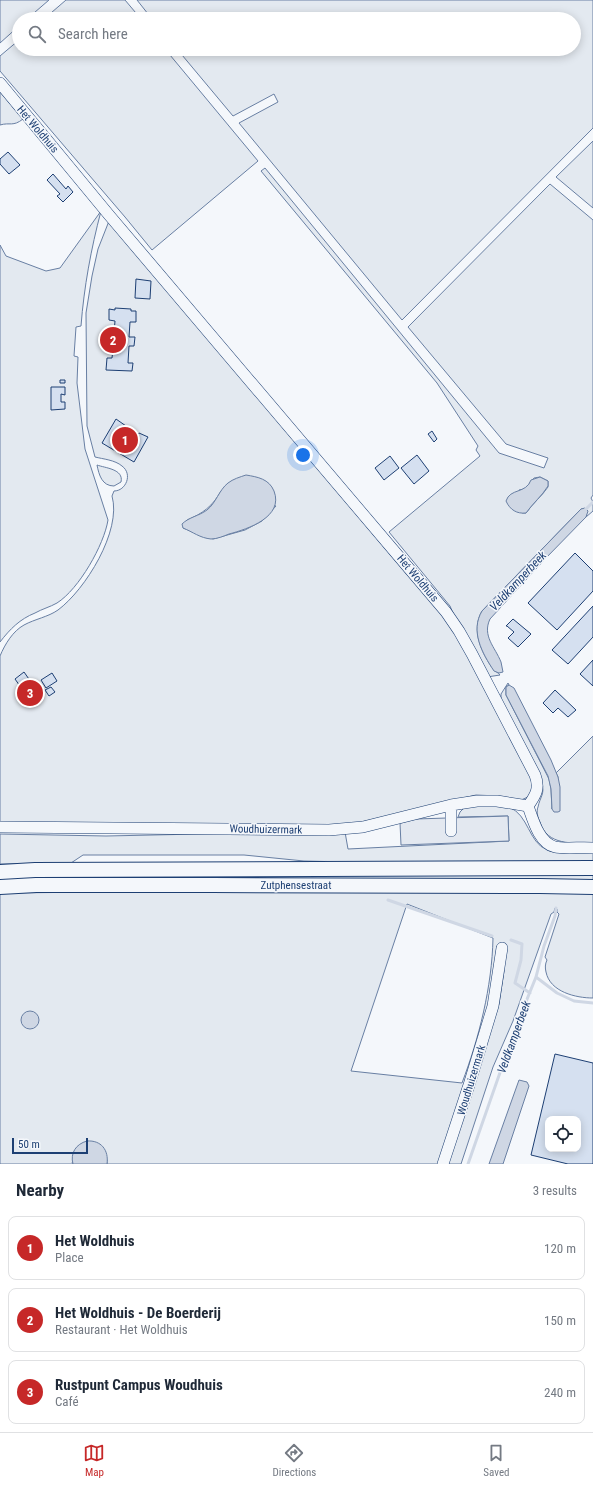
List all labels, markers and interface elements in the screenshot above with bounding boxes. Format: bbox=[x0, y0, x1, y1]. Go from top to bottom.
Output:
search box bbox=[12, 12, 581, 56]
icon: search bbox=[26, 23, 48, 45]
text: Search here bbox=[58, 25, 128, 43]
street label: Het Woldhuis bbox=[14, 103, 61, 156]
pin: 2 bbox=[100, 325, 126, 355]
pin: 1 bbox=[112, 425, 138, 455]
your location bbox=[293, 445, 313, 465]
water label: Veldkamperbeek bbox=[487, 548, 550, 614]
street label: Het Woldhuis bbox=[394, 552, 441, 605]
pin: 3 bbox=[17, 678, 43, 708]
street label: Woudhuizermark bbox=[229, 822, 303, 837]
street label: Zutphensestraat bbox=[261, 879, 331, 892]
water label: Veldkamperbeek bbox=[494, 998, 534, 1075]
street label: Woudhuizermark bbox=[455, 1043, 488, 1117]
map controls bbox=[545, 1116, 581, 1152]
button: locate bbox=[545, 1116, 581, 1152]
scale bar bbox=[12, 1136, 88, 1155]
text: 50 m bbox=[18, 1138, 40, 1151]
text: Nearby bbox=[16, 1180, 64, 1200]
text: 3 results bbox=[533, 1183, 577, 1198]
text: Het Woldhuis bbox=[55, 1232, 134, 1250]
text: 1 bbox=[27, 1241, 33, 1256]
text: 120 m bbox=[544, 1241, 576, 1256]
text: Place bbox=[55, 1250, 84, 1265]
text: Het Woldhuis - De Boerderij bbox=[55, 1304, 221, 1322]
text: 2 bbox=[27, 1313, 33, 1328]
text: 150 m bbox=[544, 1313, 576, 1328]
text: Restaurant · Het Woldhuis bbox=[55, 1322, 188, 1337]
text: Rustpunt Campus Woudhuis bbox=[55, 1376, 223, 1394]
text: 3 bbox=[27, 1385, 33, 1400]
text: 240 m bbox=[544, 1385, 576, 1400]
text: Café bbox=[55, 1394, 79, 1409]
tab: Map bbox=[83, 1442, 105, 1479]
tab: Directions bbox=[272, 1442, 316, 1479]
tab: Saved bbox=[483, 1442, 510, 1479]

